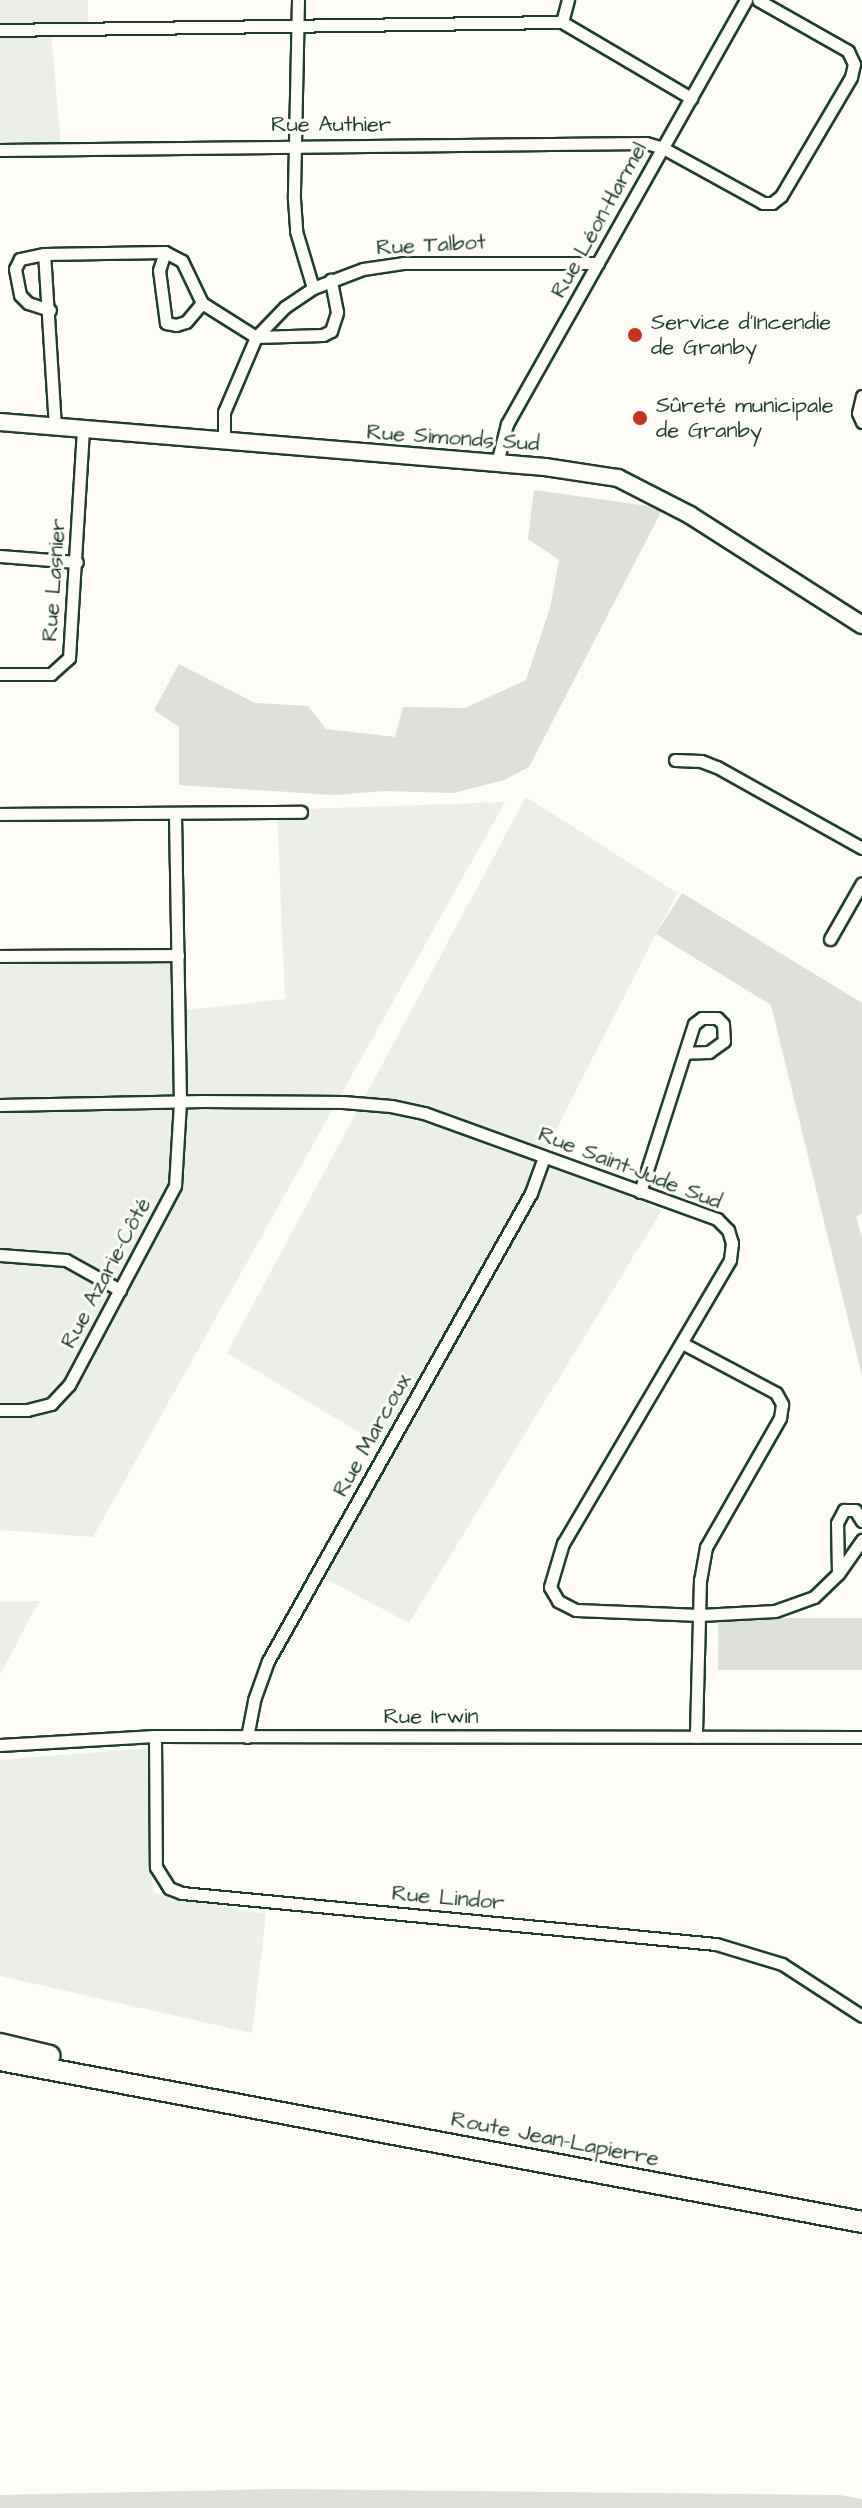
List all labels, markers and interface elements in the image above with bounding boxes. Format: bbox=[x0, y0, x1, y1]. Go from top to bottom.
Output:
street label: Rue Authier bbox=[271, 112, 391, 138]
street label: Rue Léon-Harmel bbox=[545, 137, 653, 303]
street label: Rue Talbot bbox=[376, 229, 486, 261]
place label: Service d'Incendie de Granby bbox=[651, 309, 831, 360]
marker: Service d'Incendie de Granby bbox=[626, 326, 644, 344]
place label: Sûreté municipale de Granby bbox=[656, 392, 834, 444]
marker: Sûreté municipale de Granby bbox=[631, 409, 649, 427]
street label: Rue Simonds Sud bbox=[366, 419, 540, 457]
street label: Rue Lasnier bbox=[37, 518, 71, 642]
street label: Rue Saint-Jude Sud bbox=[535, 1121, 725, 1215]
street label: Rue Azarie-Côté bbox=[55, 1193, 157, 1353]
street label: Rue Marcoux bbox=[327, 1369, 417, 1501]
street label: Rue Irwin bbox=[383, 1704, 479, 1730]
street label: Rue Lindor bbox=[391, 1880, 505, 1916]
street label: Route Jean-Lapierre bbox=[449, 2106, 661, 2172]

